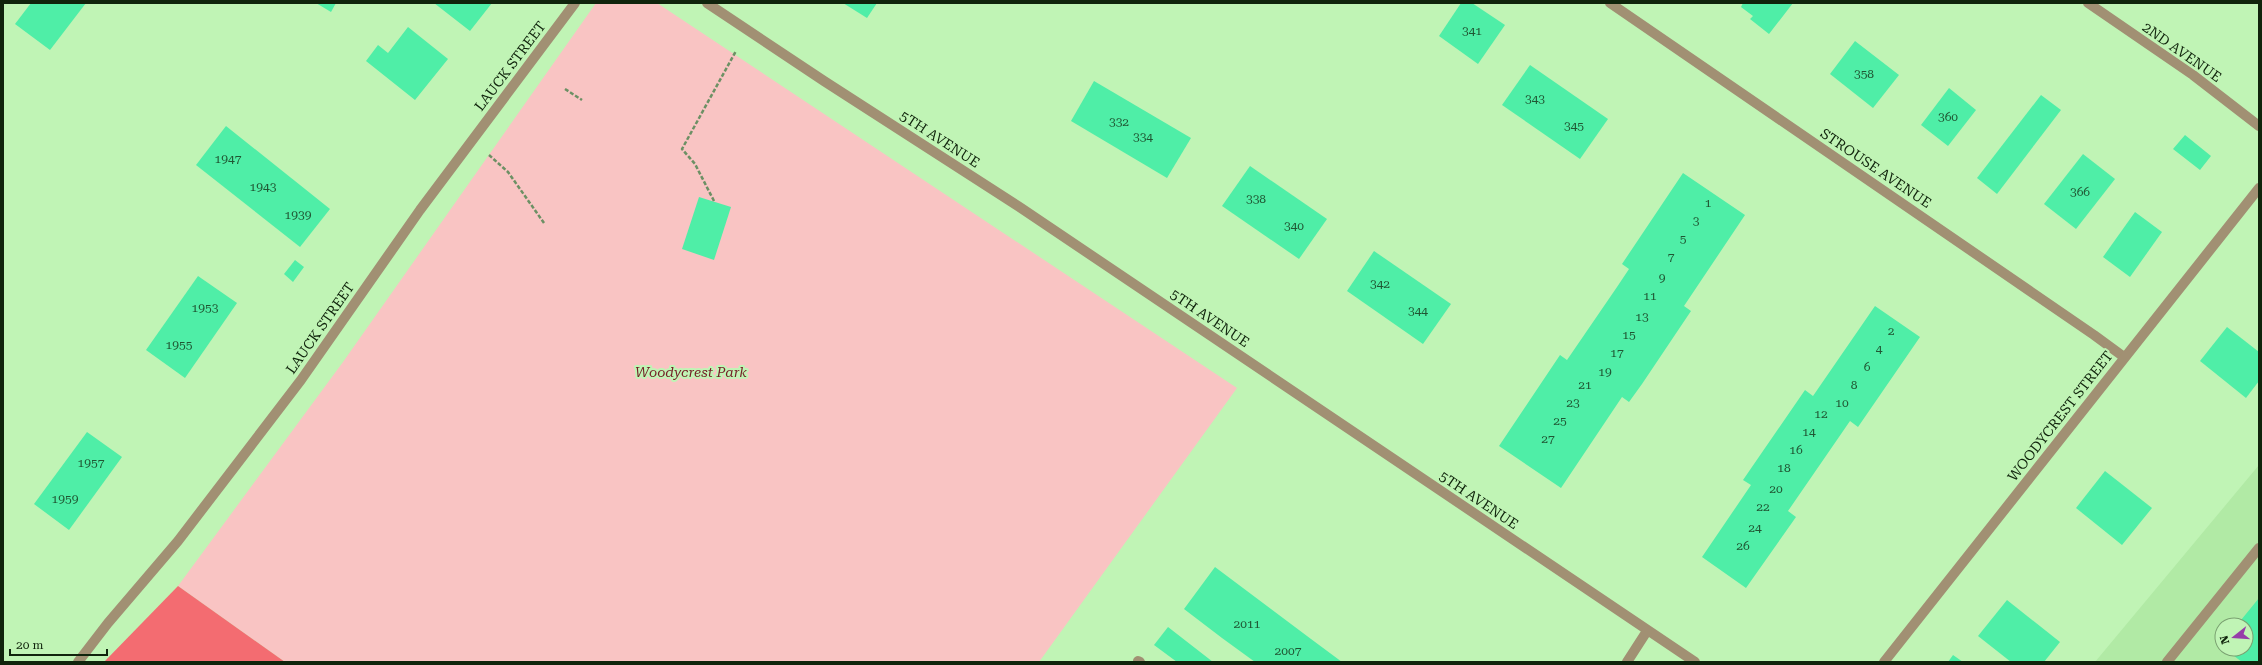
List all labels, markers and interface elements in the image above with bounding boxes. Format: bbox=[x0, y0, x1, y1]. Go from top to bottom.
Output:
street label: LAUCK STREET bbox=[471, 18, 549, 114]
street label: 2ND AVENUE bbox=[2139, 19, 2225, 85]
house number: 341 bbox=[1462, 24, 1482, 38]
house number: 358 bbox=[1854, 67, 1874, 81]
house number: 343 bbox=[1525, 92, 1545, 106]
street label: 5TH AVENUE bbox=[897, 107, 983, 171]
house number: 360 bbox=[1938, 110, 1958, 124]
house number: 332 bbox=[1109, 115, 1129, 129]
house number: 345 bbox=[1564, 119, 1584, 133]
street label: STROUSE AVENUE bbox=[1818, 125, 1934, 211]
house number: 334 bbox=[1133, 130, 1153, 144]
house number: 1947 bbox=[215, 152, 242, 166]
house number: 1943 bbox=[250, 180, 277, 194]
house number: 366 bbox=[2070, 185, 2090, 199]
house number: 338 bbox=[1246, 192, 1266, 206]
house number: 1 bbox=[1705, 196, 1712, 210]
house number: 1939 bbox=[285, 208, 312, 222]
house number: 3 bbox=[1693, 214, 1700, 228]
house number: 340 bbox=[1284, 219, 1304, 233]
house number: 5 bbox=[1680, 232, 1687, 246]
house number: 7 bbox=[1668, 250, 1675, 264]
house number: 9 bbox=[1659, 271, 1666, 285]
house number: 342 bbox=[1370, 277, 1390, 291]
street label: LAUCK STREET bbox=[283, 279, 357, 377]
street label: 5TH AVENUE bbox=[1168, 286, 1252, 350]
house number: 11 bbox=[1643, 289, 1657, 303]
house number: 1953 bbox=[192, 301, 219, 315]
house number: 344 bbox=[1408, 304, 1428, 318]
house number: 13 bbox=[1635, 310, 1649, 324]
house number: 2 bbox=[1888, 324, 1895, 338]
house number: 15 bbox=[1622, 328, 1636, 342]
house number: 1955 bbox=[166, 338, 193, 352]
house number: 4 bbox=[1876, 342, 1883, 356]
house number: 17 bbox=[1610, 346, 1624, 360]
street label: WOODYCREST STREET bbox=[2004, 348, 2116, 484]
house number: 6 bbox=[1864, 360, 1871, 374]
park label: Woodycrest Park bbox=[635, 364, 747, 380]
house number: 19 bbox=[1598, 365, 1612, 379]
house number: 21 bbox=[1578, 378, 1592, 392]
house number: 8 bbox=[1851, 378, 1858, 392]
house number: 23 bbox=[1566, 396, 1580, 410]
house number: 10 bbox=[1835, 396, 1849, 410]
house number: 12 bbox=[1814, 407, 1828, 421]
house number: 25 bbox=[1553, 414, 1567, 428]
house number: 14 bbox=[1802, 425, 1816, 439]
house number: 27 bbox=[1541, 432, 1555, 446]
house number: 16 bbox=[1789, 443, 1803, 457]
house number: 1957 bbox=[78, 456, 105, 470]
house number: 18 bbox=[1777, 461, 1791, 475]
street label: 5TH AVENUE bbox=[1437, 468, 1521, 532]
house number: 20 bbox=[1769, 482, 1783, 496]
house number: 1959 bbox=[52, 492, 79, 506]
house number: 22 bbox=[1756, 500, 1770, 514]
house number: 24 bbox=[1748, 521, 1762, 535]
house number: 26 bbox=[1736, 539, 1750, 553]
house number: 2011 bbox=[1234, 617, 1261, 631]
north arrow bbox=[2214, 617, 2254, 657]
scale bar bbox=[10, 631, 107, 657]
text: N bbox=[2217, 633, 2232, 646]
text: 20 m bbox=[16, 638, 43, 652]
house number: 2007 bbox=[1275, 644, 1302, 658]

